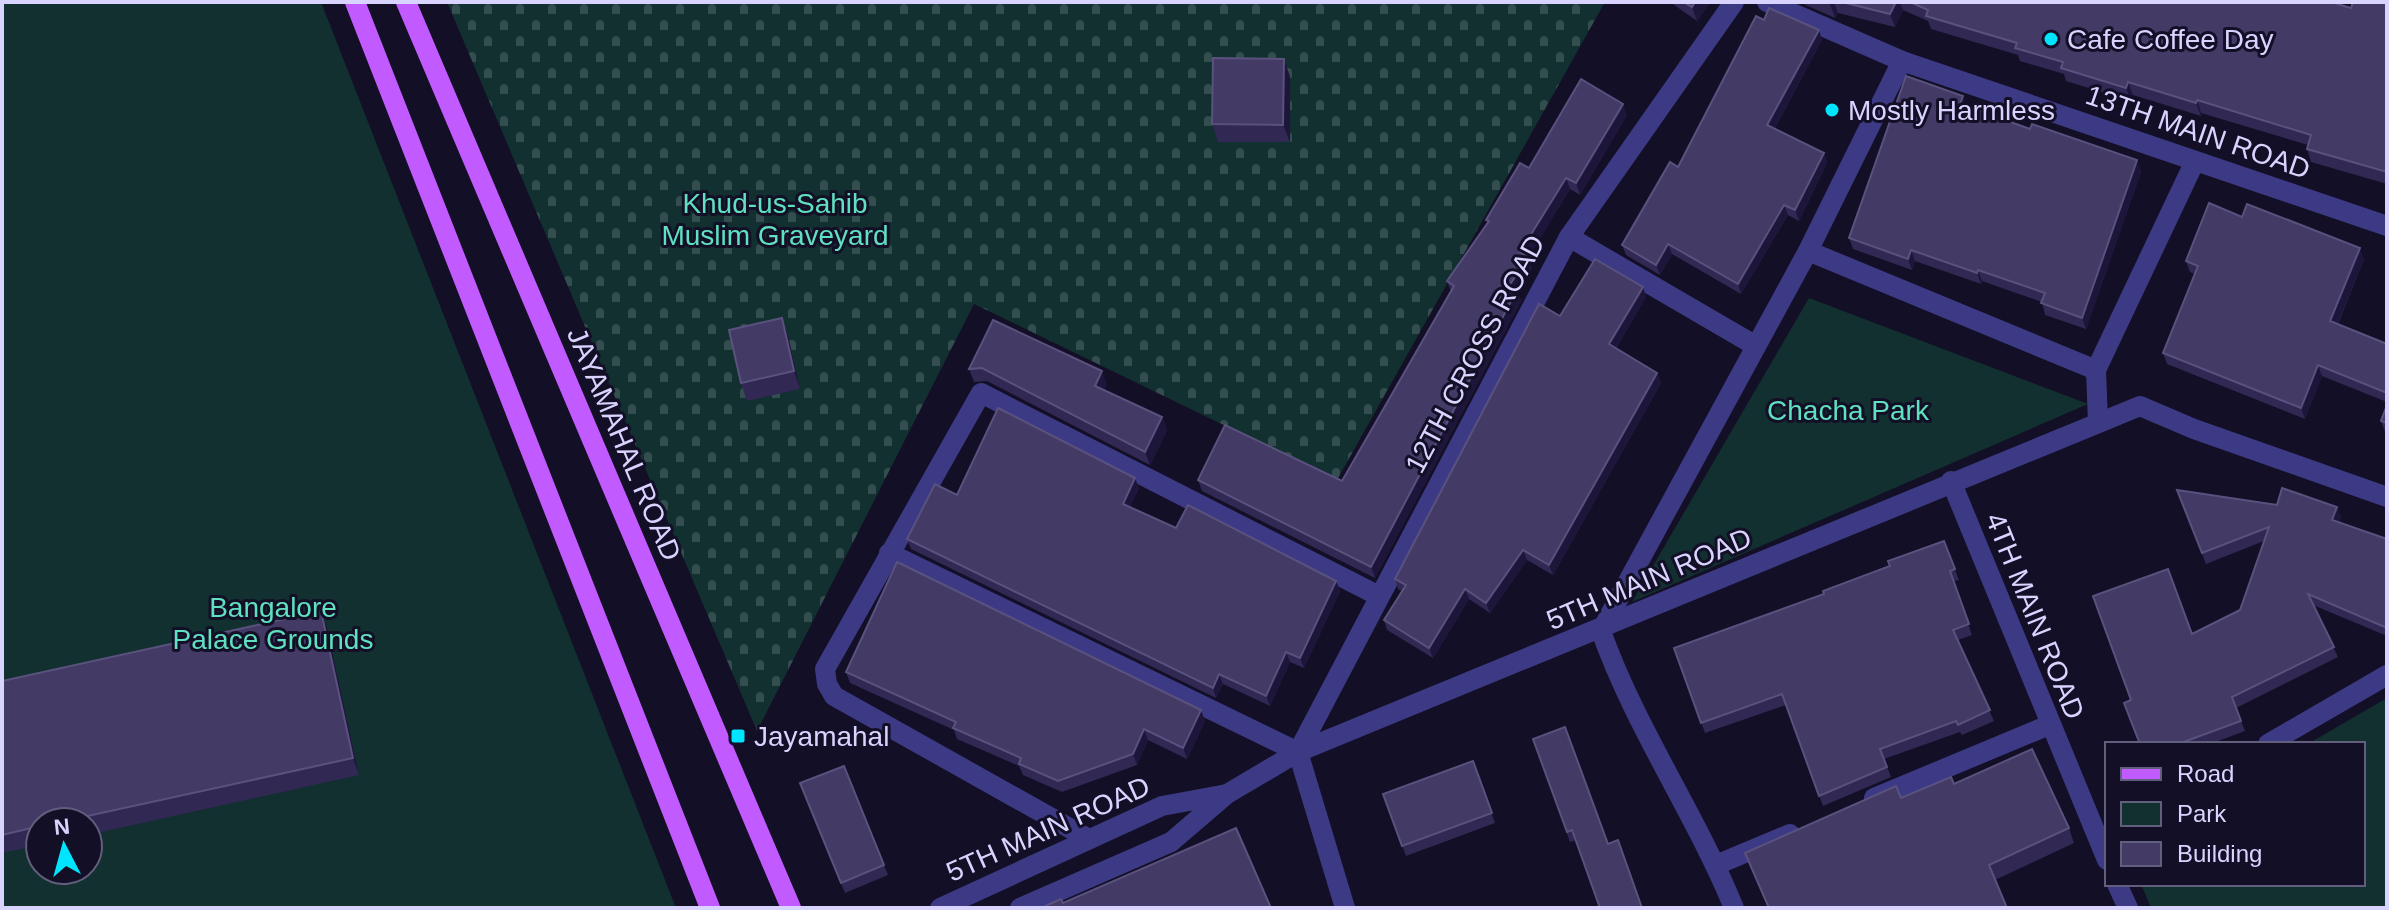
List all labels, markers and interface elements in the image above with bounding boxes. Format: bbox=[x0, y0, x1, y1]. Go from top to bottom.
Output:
place label: Cafe Coffee Day bbox=[2067, 24, 2274, 55]
marker: Cafe Coffee Day bbox=[2042, 30, 2060, 48]
street label: 13TH MAIN ROAD bbox=[2082, 79, 2314, 185]
place label: Mostly Harmless bbox=[1848, 95, 2055, 126]
marker: Mostly Harmless bbox=[1823, 101, 1841, 119]
park label: Khud-us-Sahib Muslim Graveyard bbox=[661, 188, 889, 251]
street label: 12TH CROSS ROAD bbox=[1399, 230, 1551, 478]
street label: JAYAMAHAL ROAD bbox=[561, 323, 687, 565]
park label: Chacha Park bbox=[1767, 395, 1930, 426]
street label: 4TH MAIN ROAD bbox=[1980, 509, 2090, 723]
street label: 5TH MAIN ROAD bbox=[1542, 522, 1756, 636]
park label: Bangalore Palace Grounds bbox=[173, 592, 373, 655]
place label: Jayamahal bbox=[754, 721, 889, 752]
marker: Jayamahal bbox=[729, 727, 747, 745]
legend bbox=[2105, 742, 2365, 886]
text: Road bbox=[2177, 760, 2234, 787]
street label: 5TH MAIN ROAD bbox=[941, 770, 1155, 888]
text: Park bbox=[2177, 800, 2227, 827]
north arrow bbox=[24, 806, 104, 886]
text: N bbox=[53, 813, 71, 840]
text: Building bbox=[2177, 840, 2262, 867]

